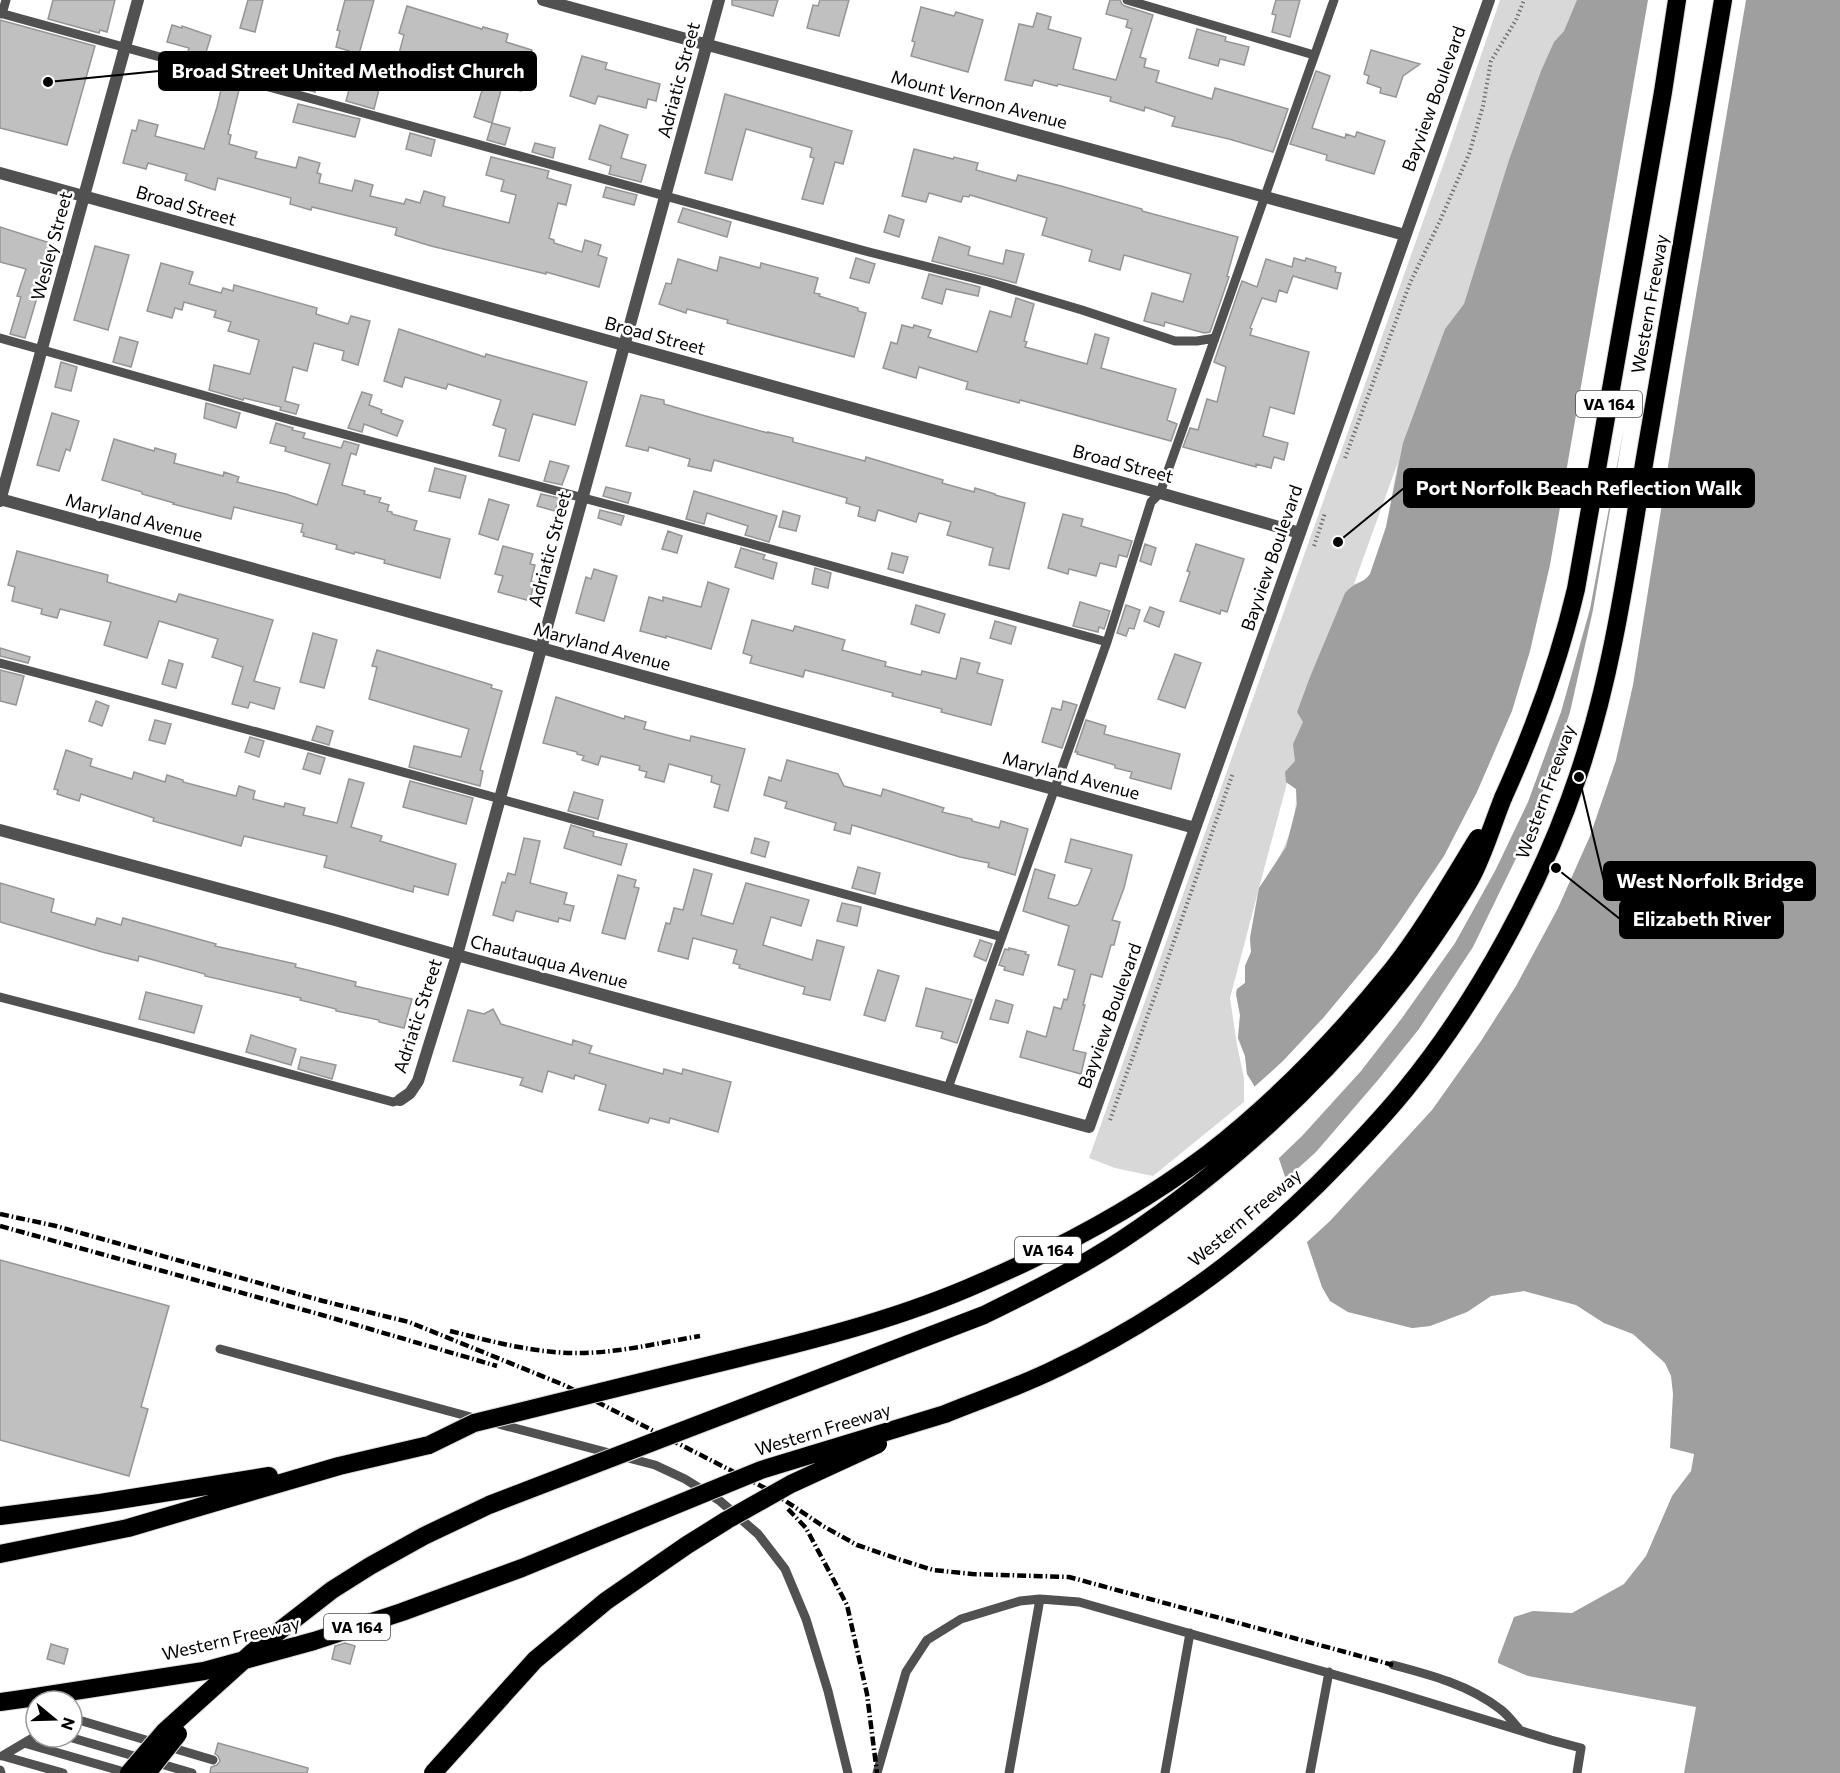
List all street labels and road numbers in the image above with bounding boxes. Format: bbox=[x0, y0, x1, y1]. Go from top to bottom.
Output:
street label: Adriatic Street bbox=[652, 19, 704, 140]
street label: Bayview Boulevard bbox=[1397, 23, 1470, 174]
street label: Mount Vernon Avenue bbox=[889, 65, 1070, 133]
street label: Broad Street bbox=[134, 180, 239, 230]
street label: Wesley Street bbox=[26, 189, 76, 303]
street label: Western Freeway bbox=[1626, 233, 1672, 375]
street label: Broad Street bbox=[602, 311, 708, 359]
road number: VA 164 bbox=[1576, 391, 1642, 417]
street label: Broad Street bbox=[1070, 439, 1176, 487]
street label: Bayview Boulevard bbox=[1236, 482, 1306, 634]
street label: Maryland Avenue bbox=[63, 488, 205, 546]
street label: Adriatic Street bbox=[523, 488, 575, 609]
street label: Maryland Avenue bbox=[531, 617, 673, 675]
street label: Western Freeway bbox=[1511, 722, 1579, 862]
street label: Maryland Avenue bbox=[1000, 746, 1142, 804]
street label: Chautauqua Avenue bbox=[468, 929, 631, 993]
street label: Bayview Boulevard bbox=[1073, 940, 1146, 1091]
street label: Adriatic Street bbox=[388, 956, 446, 1076]
street label: Western Freeway bbox=[1183, 1164, 1305, 1271]
road number: VA 164 bbox=[1015, 1237, 1081, 1263]
street label: Western Freeway bbox=[752, 1398, 893, 1460]
street label: Western Freeway bbox=[160, 1611, 302, 1665]
road number: VA 164 bbox=[324, 1614, 390, 1640]

